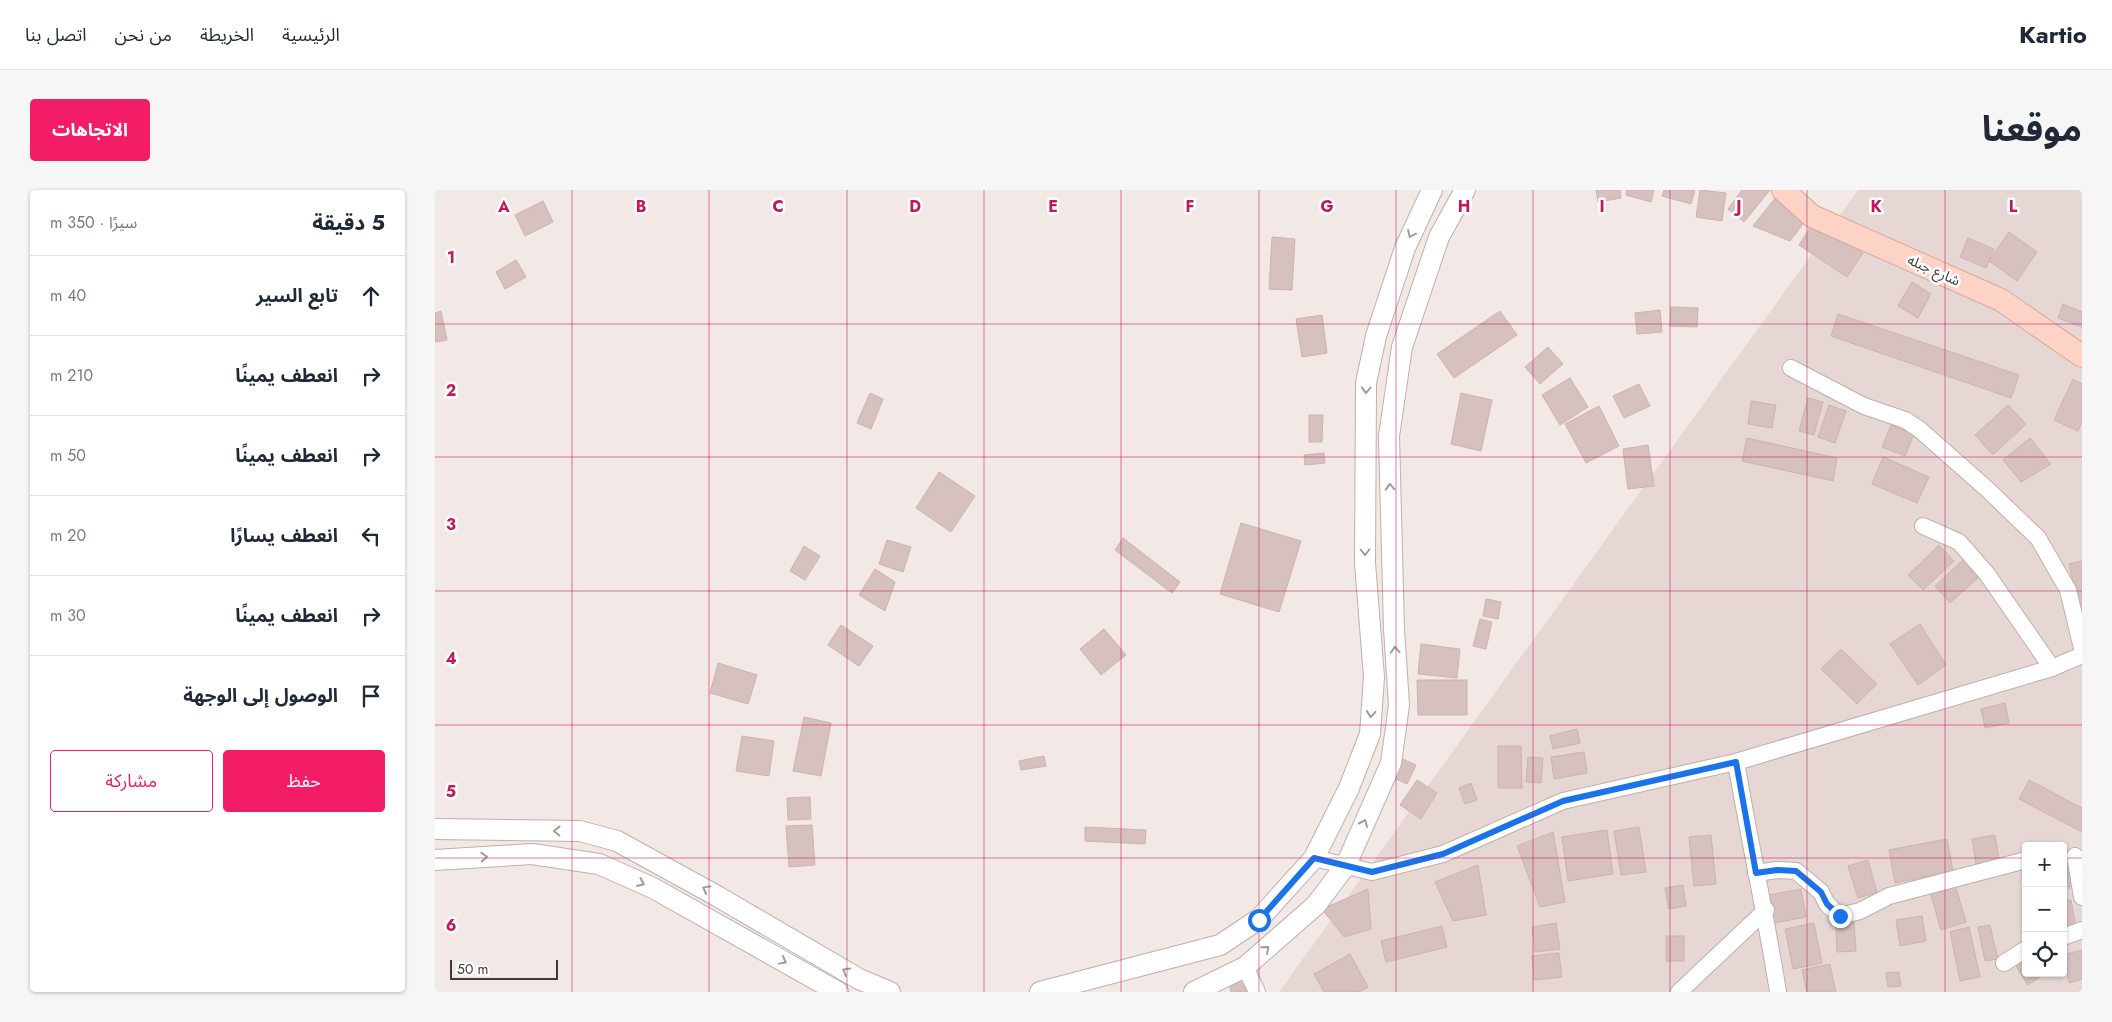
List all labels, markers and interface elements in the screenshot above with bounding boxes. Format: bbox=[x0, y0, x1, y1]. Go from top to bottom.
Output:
text: Kartio bbox=[2019, 17, 2087, 52]
text: اتصل بنا bbox=[25, 22, 87, 48]
text: من نحن bbox=[115, 22, 172, 48]
text: الخريطة bbox=[200, 22, 254, 48]
text: الرئيسية bbox=[282, 22, 340, 48]
button: الاتجاهات bbox=[30, 99, 150, 161]
text: موقعنا bbox=[1982, 104, 2082, 154]
text: A bbox=[497, 195, 510, 218]
text: B bbox=[636, 195, 646, 218]
text: C bbox=[772, 195, 784, 218]
text: D bbox=[909, 195, 921, 218]
text: E bbox=[1048, 195, 1058, 218]
text: F bbox=[1186, 195, 1194, 218]
text: G bbox=[1320, 195, 1334, 218]
text: H bbox=[1458, 195, 1470, 218]
text: I bbox=[1599, 195, 1605, 218]
text: J bbox=[1733, 195, 1742, 218]
text: K bbox=[1870, 195, 1882, 218]
text: L bbox=[2009, 195, 2018, 218]
text: 5 دقيقة bbox=[312, 208, 385, 238]
text: سيرًا · 350 m bbox=[50, 211, 137, 234]
one-way arrow bbox=[1407, 229, 1417, 238]
text: 1 bbox=[447, 246, 455, 269]
street label: شارع جبله bbox=[1904, 250, 1963, 291]
text: تابع السير bbox=[256, 282, 338, 309]
icon: ahead bbox=[357, 282, 385, 310]
text: 40 m bbox=[50, 284, 86, 307]
text: انعطف يمينًا bbox=[235, 362, 338, 389]
icon: right bbox=[357, 362, 385, 390]
text: 210 m bbox=[50, 364, 93, 387]
text: 2 bbox=[446, 379, 456, 402]
one-way arrow bbox=[1361, 386, 1371, 394]
text: انعطف يمينًا bbox=[235, 442, 338, 469]
icon: right bbox=[357, 442, 385, 470]
text: 50 m bbox=[50, 444, 86, 467]
one-way arrow bbox=[1385, 483, 1396, 491]
text: 3 bbox=[446, 513, 456, 536]
text: انعطف يسارًا bbox=[230, 522, 338, 549]
icon: left bbox=[357, 522, 385, 550]
text: 20 m bbox=[50, 524, 86, 547]
one-way arrow bbox=[1360, 548, 1370, 556]
text: انعطف يمينًا bbox=[235, 602, 338, 629]
icon: right bbox=[357, 602, 385, 630]
text: 30 m bbox=[50, 604, 86, 627]
one-way arrow bbox=[1390, 645, 1401, 653]
text: 4 bbox=[445, 647, 457, 670]
text: الوصول إلى الوجهة bbox=[183, 682, 338, 709]
icon: arrive bbox=[357, 682, 385, 710]
one-way arrow bbox=[1366, 710, 1377, 718]
button: مشاركة bbox=[50, 750, 213, 812]
button: حفظ bbox=[223, 750, 385, 812]
text: 5 bbox=[446, 780, 456, 803]
one-way arrow bbox=[1358, 819, 1369, 828]
one-way arrow bbox=[552, 825, 560, 836]
map controls bbox=[2022, 842, 2067, 977]
button: + bbox=[2022, 842, 2067, 887]
one-way arrow bbox=[480, 851, 488, 862]
one-way arrow bbox=[636, 876, 645, 887]
one-way arrow bbox=[702, 886, 711, 896]
button: − bbox=[2022, 887, 2067, 932]
route end bbox=[1829, 905, 1852, 928]
route start bbox=[1248, 909, 1271, 932]
text: 6 bbox=[446, 914, 456, 937]
button: locate bbox=[2022, 932, 2067, 977]
one-way arrow bbox=[1260, 946, 1269, 955]
one-way arrow bbox=[778, 955, 787, 965]
scale bar bbox=[450, 957, 557, 980]
text: 50 m bbox=[457, 959, 488, 979]
one-way arrow bbox=[842, 968, 851, 978]

